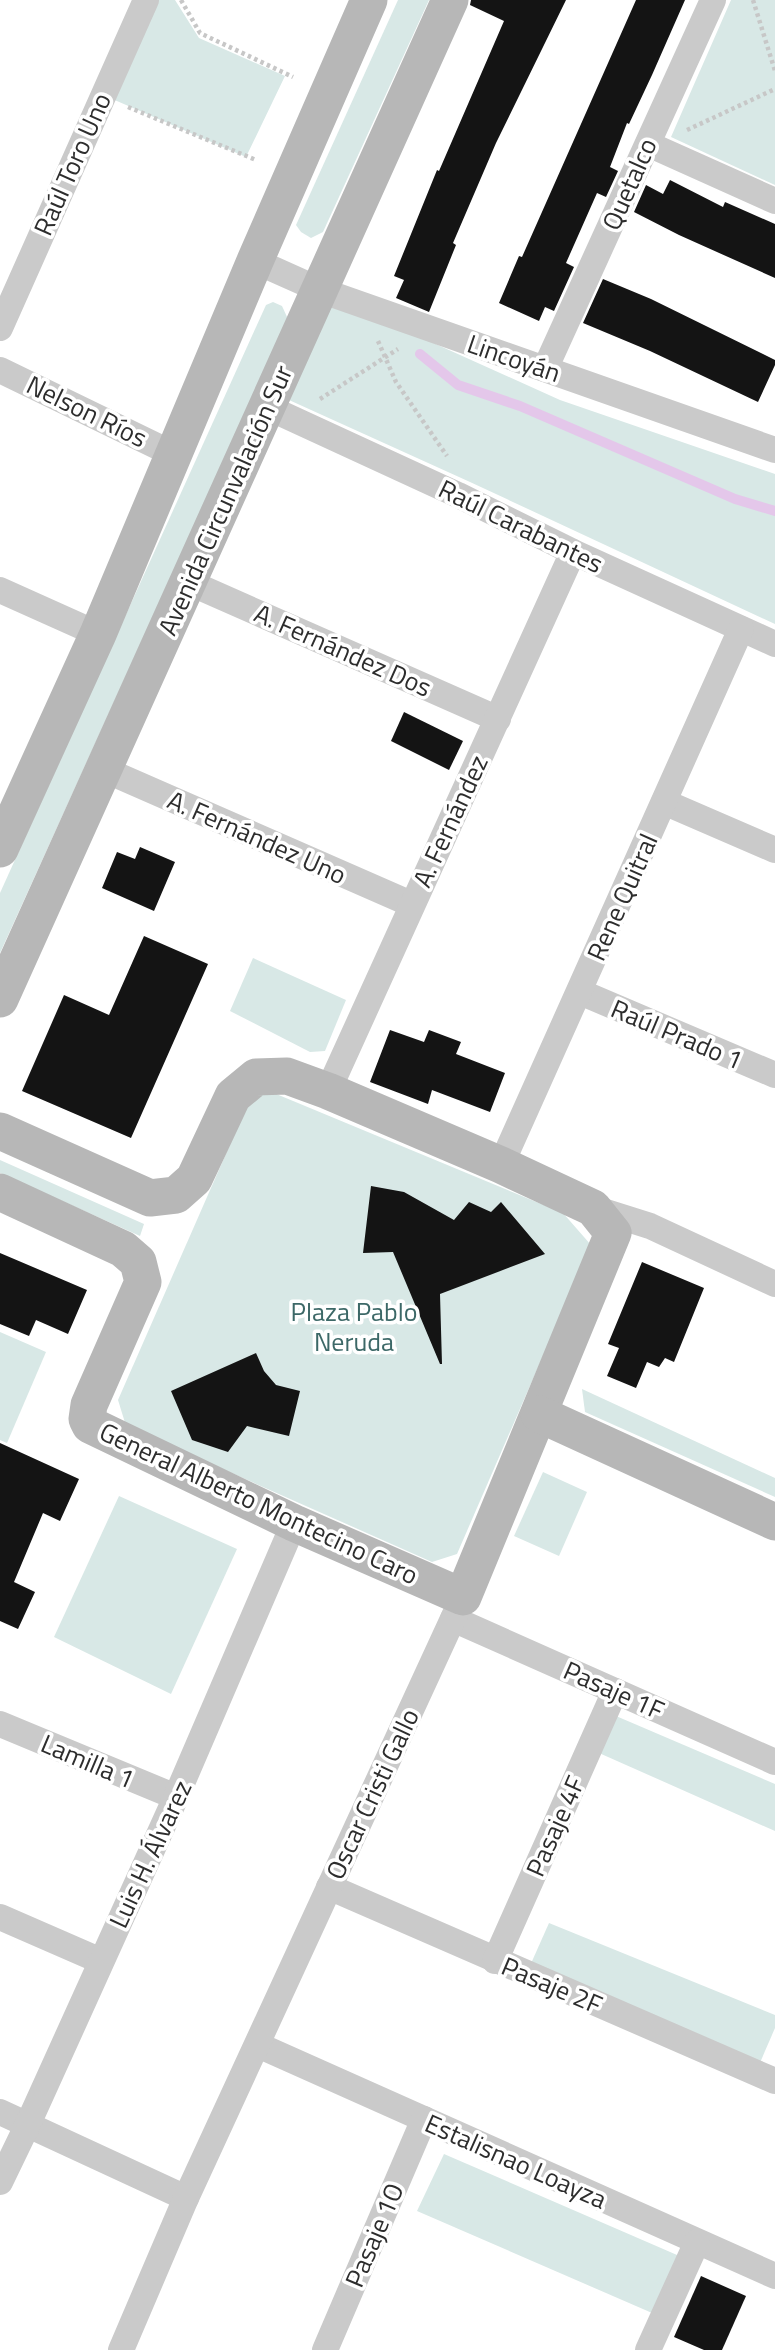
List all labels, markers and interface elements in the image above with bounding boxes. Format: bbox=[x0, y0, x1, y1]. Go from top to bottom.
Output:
street label: Raúl Toro Uno bbox=[23, 87, 121, 241]
street label: Quetalco bbox=[591, 132, 667, 236]
street label: Lincoyán bbox=[462, 324, 566, 392]
street label: Avenida Circunvalación Sur bbox=[148, 359, 302, 641]
street label: Nelson Ríos bbox=[20, 365, 154, 457]
street label: Raúl Carabantes bbox=[432, 469, 610, 583]
street label: A. Fernández Dos bbox=[248, 594, 438, 706]
street label: A. Fernández bbox=[402, 748, 498, 894]
street label: A. Fernández Uno bbox=[161, 780, 353, 894]
street label: Rene Quitral bbox=[577, 827, 667, 967]
street label: Raúl Prado 1 bbox=[605, 989, 749, 1079]
park label: Plaza Pablo Neruda bbox=[291, 1292, 417, 1361]
street label: General Alberto Montecino Caro bbox=[93, 1412, 425, 1594]
street label: Pasaje 1F bbox=[558, 1651, 670, 1729]
street label: Oscar Cristi Gallo bbox=[315, 1702, 429, 1886]
street label: Lamilla 1 bbox=[35, 1724, 141, 1798]
street label: Pasaje 4F bbox=[516, 1770, 594, 1882]
street label: Luis H. Álvarez bbox=[99, 1774, 201, 1934]
street label: Pasaje 2F bbox=[495, 1946, 609, 2024]
street label: Estalisnao Loayza bbox=[419, 2103, 613, 2219]
street label: Pasaje 1O bbox=[335, 2177, 413, 2293]

